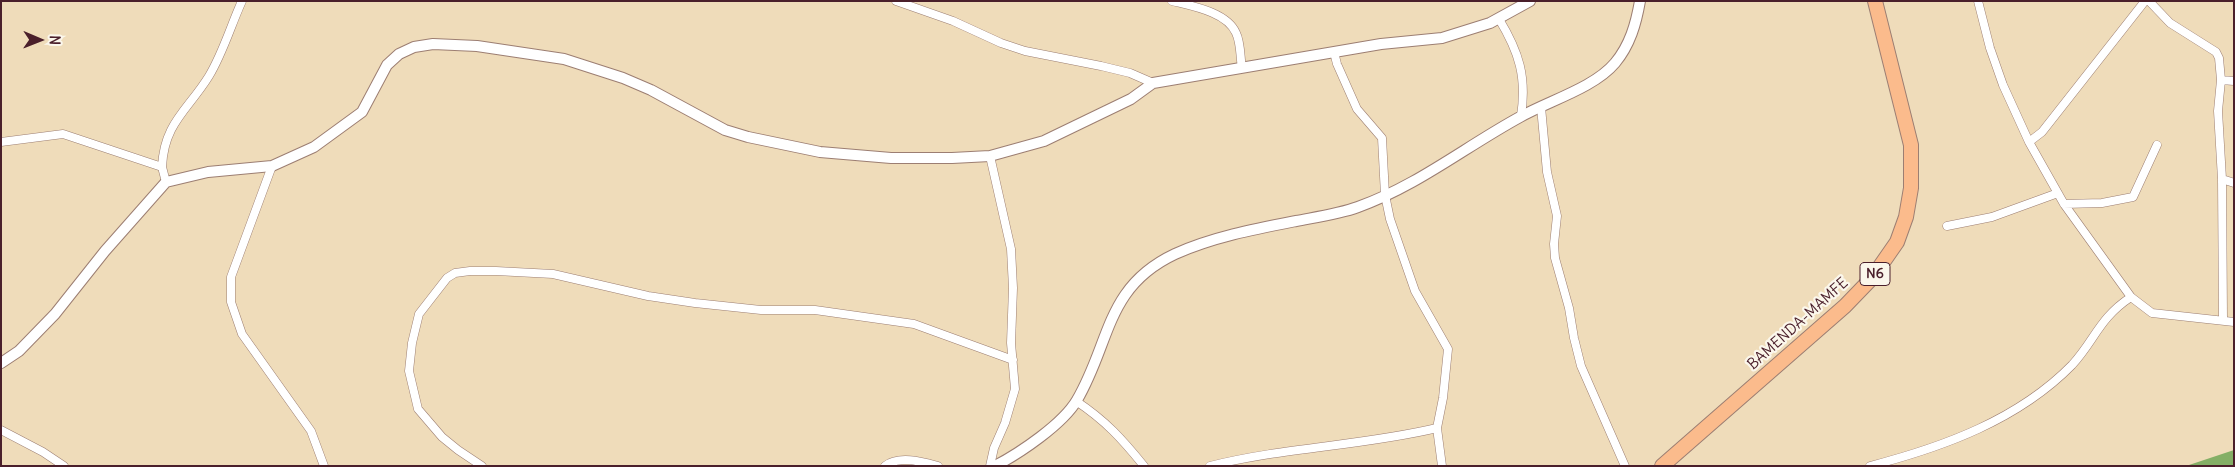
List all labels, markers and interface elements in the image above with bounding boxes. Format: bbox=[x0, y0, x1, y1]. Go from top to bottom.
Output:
north arrow bbox=[15, 15, 65, 65]
text: N bbox=[46, 35, 64, 45]
road number: N6 bbox=[1860, 262, 1890, 286]
street label: BAMENDA-MAMFE bbox=[1744, 274, 1852, 374]

